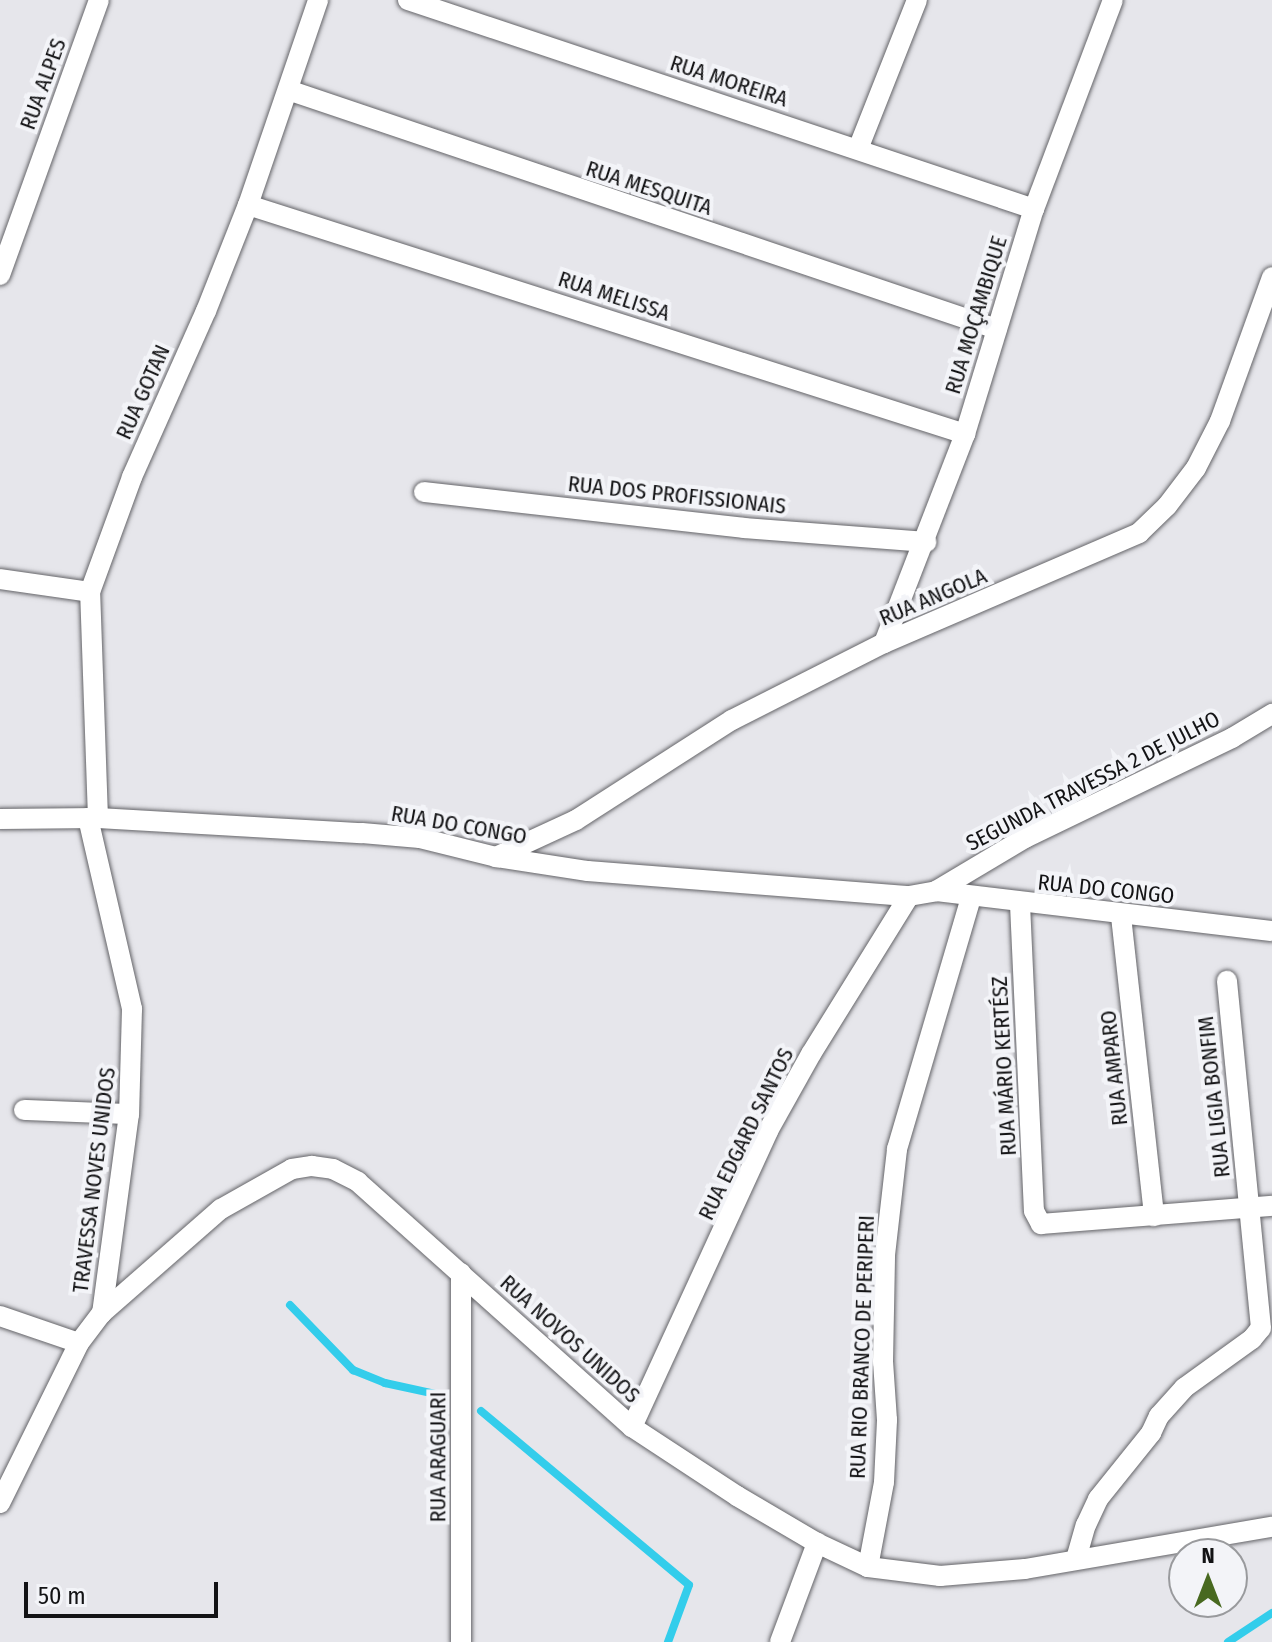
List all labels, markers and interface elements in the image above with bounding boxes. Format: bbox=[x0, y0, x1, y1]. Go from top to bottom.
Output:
street label: RUA ALPES bbox=[14, 35, 72, 133]
street label: RUA MOREIRA bbox=[667, 50, 791, 112]
street label: RUA MESQUITA bbox=[583, 155, 715, 221]
street label: RUA MOÇAMBIQUE bbox=[939, 233, 1013, 397]
street label: RUA MELISSA bbox=[555, 266, 673, 326]
street label: RUA GOTAN bbox=[110, 341, 176, 443]
street label: RUA DOS PROFISSIONAIS bbox=[567, 470, 787, 520]
street label: RUA ANGOLA bbox=[875, 563, 991, 631]
street label: SEGUNDA TRAVESSA 2 DE JULHO bbox=[962, 705, 1224, 857]
street label: RUA DO CONGO bbox=[389, 800, 529, 850]
street label: RUA DO CONGO bbox=[1036, 869, 1176, 909]
street label: RUA MÁRIO KERTÉSZ bbox=[986, 975, 1022, 1157]
street label: RUA AMPARO bbox=[1095, 1009, 1133, 1127]
street label: RUA LIGIA BONFIM bbox=[1192, 1015, 1236, 1179]
street label: RUA EDGARD SANTOS bbox=[693, 1044, 799, 1224]
street label: TRAVESSA NOVES UNIDOS bbox=[67, 1066, 121, 1294]
street label: RUA RIO BRANCO DE PERIPERI bbox=[844, 1215, 880, 1479]
street label: RUA NOVOS UNIDOS bbox=[495, 1269, 645, 1409]
street label: RUA ARAGUARI bbox=[425, 1392, 451, 1522]
north arrow bbox=[1168, 1538, 1248, 1618]
text: N bbox=[1201, 1542, 1215, 1569]
scale bar bbox=[28, 1566, 222, 1616]
text: 50 m bbox=[38, 1582, 86, 1610]

